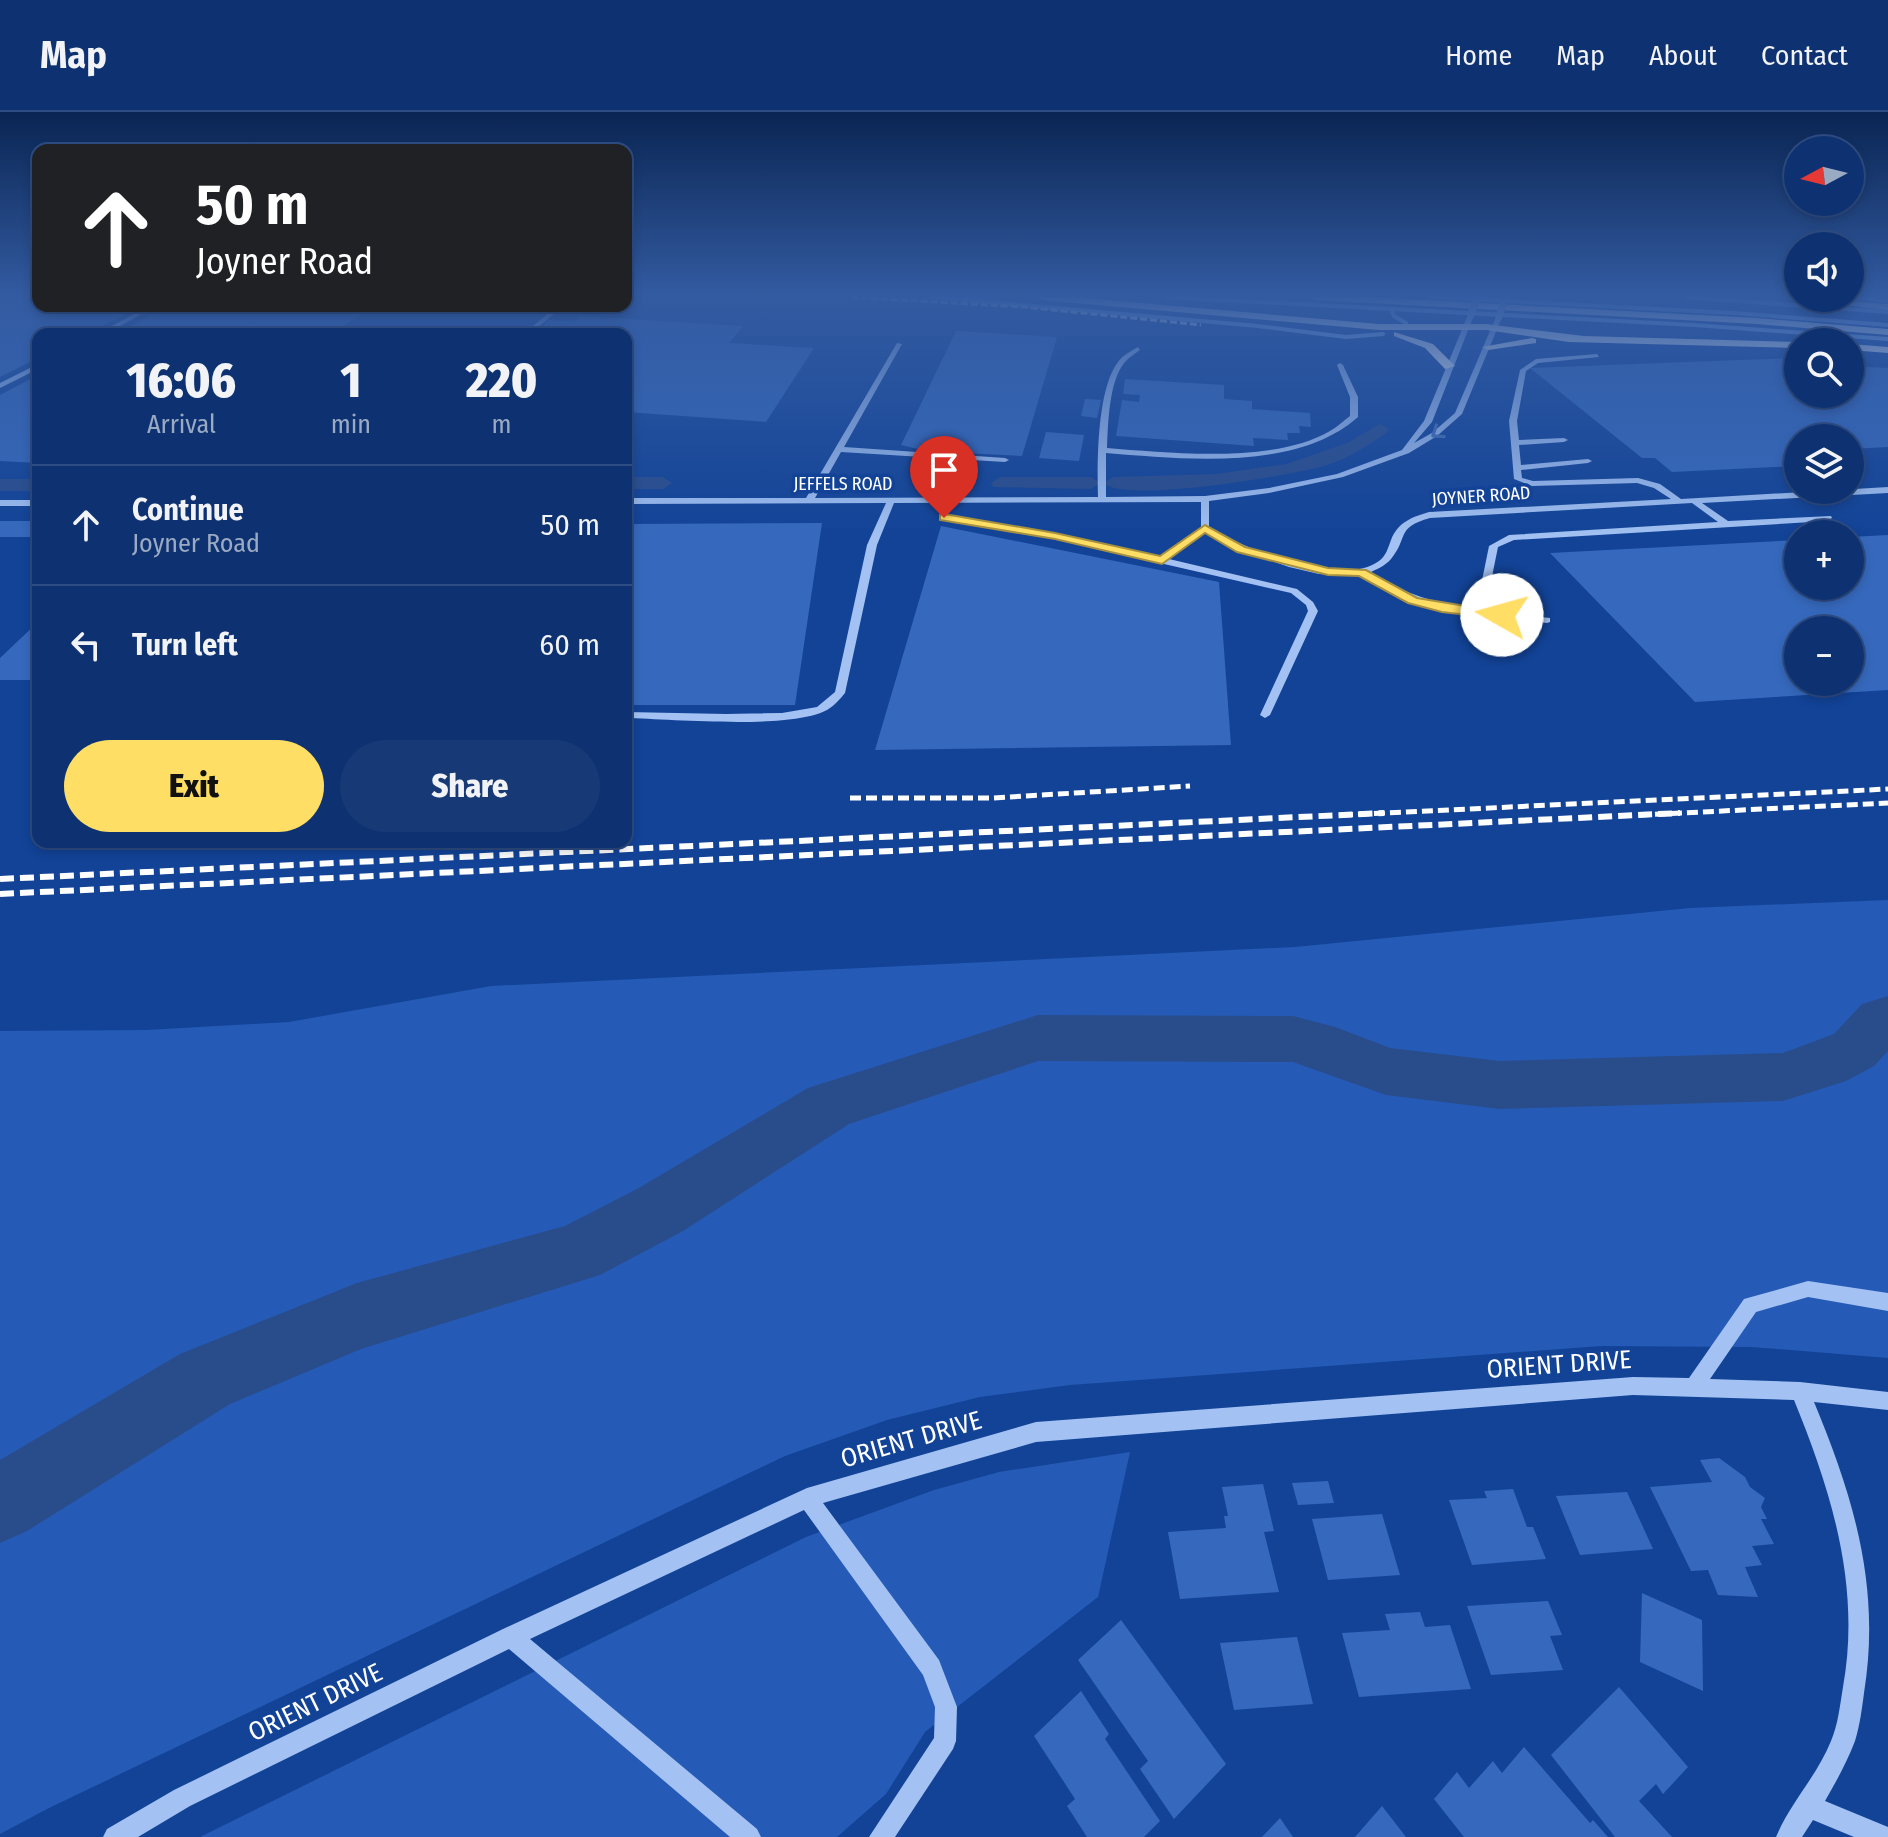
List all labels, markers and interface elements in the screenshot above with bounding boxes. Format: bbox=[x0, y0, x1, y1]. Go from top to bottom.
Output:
text: Map bbox=[40, 32, 107, 78]
text: Home bbox=[1445, 39, 1512, 72]
text: Map bbox=[1556, 39, 1605, 72]
text: About bbox=[1649, 39, 1717, 72]
text: Contact bbox=[1761, 39, 1848, 72]
north arrow bbox=[1784, 136, 1864, 216]
map controls bbox=[1784, 136, 1864, 696]
text: 50 m bbox=[196, 172, 308, 239]
icon: ahead bbox=[64, 176, 168, 280]
button: sound bbox=[1784, 232, 1864, 312]
text: Joyner Road bbox=[196, 240, 373, 284]
button: search bbox=[1784, 328, 1864, 408]
text: 16:06 bbox=[127, 352, 236, 410]
text: 1 bbox=[340, 352, 361, 410]
text: 220 bbox=[466, 352, 537, 410]
text: Arrival bbox=[147, 409, 216, 440]
text: min bbox=[331, 409, 371, 440]
text: m bbox=[491, 409, 511, 440]
one-way arrow bbox=[1431, 423, 1445, 438]
button: layers bbox=[1784, 424, 1864, 504]
pin bbox=[910, 436, 978, 518]
icon: arrive bbox=[922, 448, 966, 492]
street label: JEFFELS ROAD bbox=[793, 473, 893, 495]
street label: JOYNER ROAD bbox=[1431, 482, 1531, 510]
text: Continue bbox=[132, 492, 244, 528]
icon: ahead bbox=[64, 503, 108, 547]
text: 50 m bbox=[540, 507, 600, 543]
button: + bbox=[1784, 520, 1864, 600]
text: Joyner Road bbox=[132, 528, 260, 559]
position arrow bbox=[1460, 573, 1544, 657]
button: − bbox=[1784, 616, 1864, 696]
icon: left bbox=[64, 623, 108, 667]
text: Turn left bbox=[132, 627, 238, 663]
text: 60 m bbox=[539, 627, 600, 663]
button: Exit bbox=[64, 740, 324, 832]
button: Share bbox=[340, 740, 600, 832]
street label: ORIENT DRIVE bbox=[1486, 1344, 1632, 1385]
street label: ORIENT DRIVE bbox=[837, 1405, 985, 1474]
street label: ORIENT DRIVE bbox=[243, 1657, 387, 1748]

